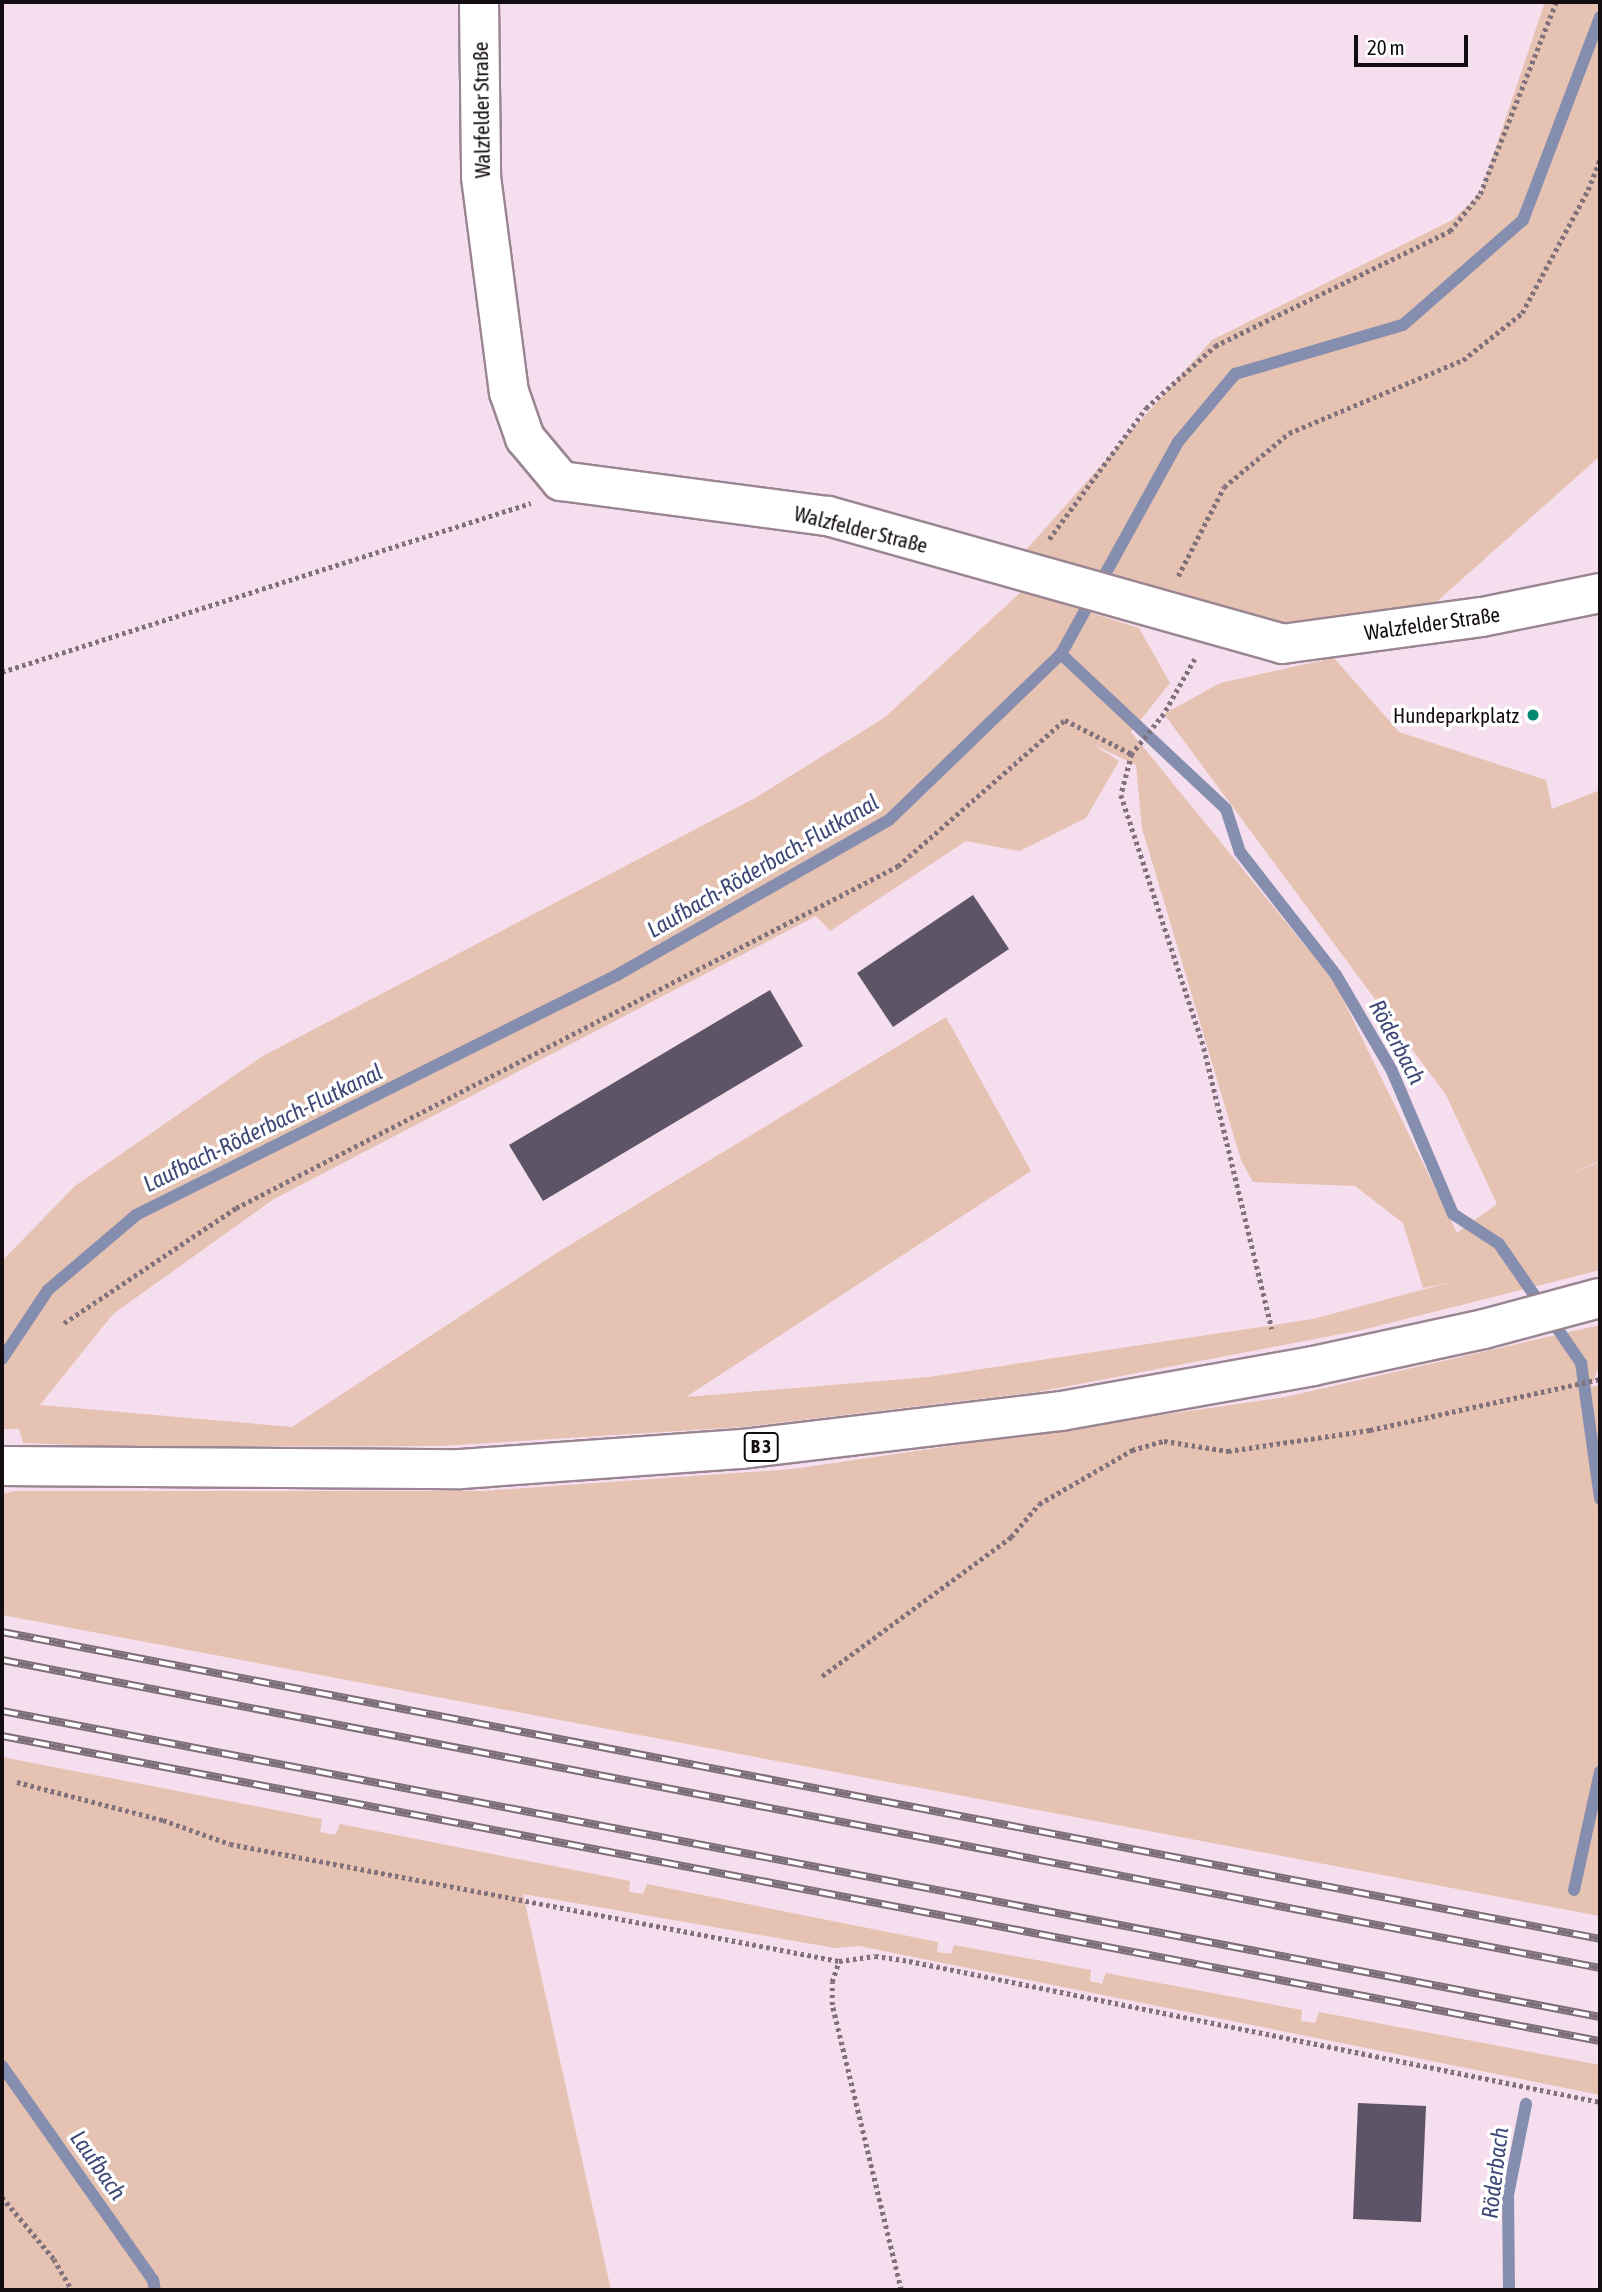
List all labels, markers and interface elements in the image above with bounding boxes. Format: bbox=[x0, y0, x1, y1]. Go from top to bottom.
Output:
scale bar bbox=[1357, 21, 1471, 65]
text: 20 m bbox=[1367, 35, 1405, 59]
street label: Walzfelder Straße bbox=[467, 42, 495, 178]
street label: Walzfelder Straße bbox=[792, 500, 930, 558]
street label: Walzfelder Straße bbox=[1363, 601, 1501, 645]
place label: Hundeparkplatz bbox=[1393, 702, 1519, 728]
marker: Hundeparkplatz bbox=[1525, 707, 1541, 723]
water label: Laufbach-Röderbach-Flutkanal bbox=[642, 788, 884, 944]
water label: Röderbach bbox=[1363, 995, 1431, 1089]
water label: Laufbach-Röderbach-Flutkanal bbox=[139, 1058, 387, 1198]
road number: B 3 bbox=[744, 1432, 778, 1462]
water label: Laufbach bbox=[64, 2125, 132, 2205]
water label: Röderbach bbox=[1476, 2126, 1514, 2220]

